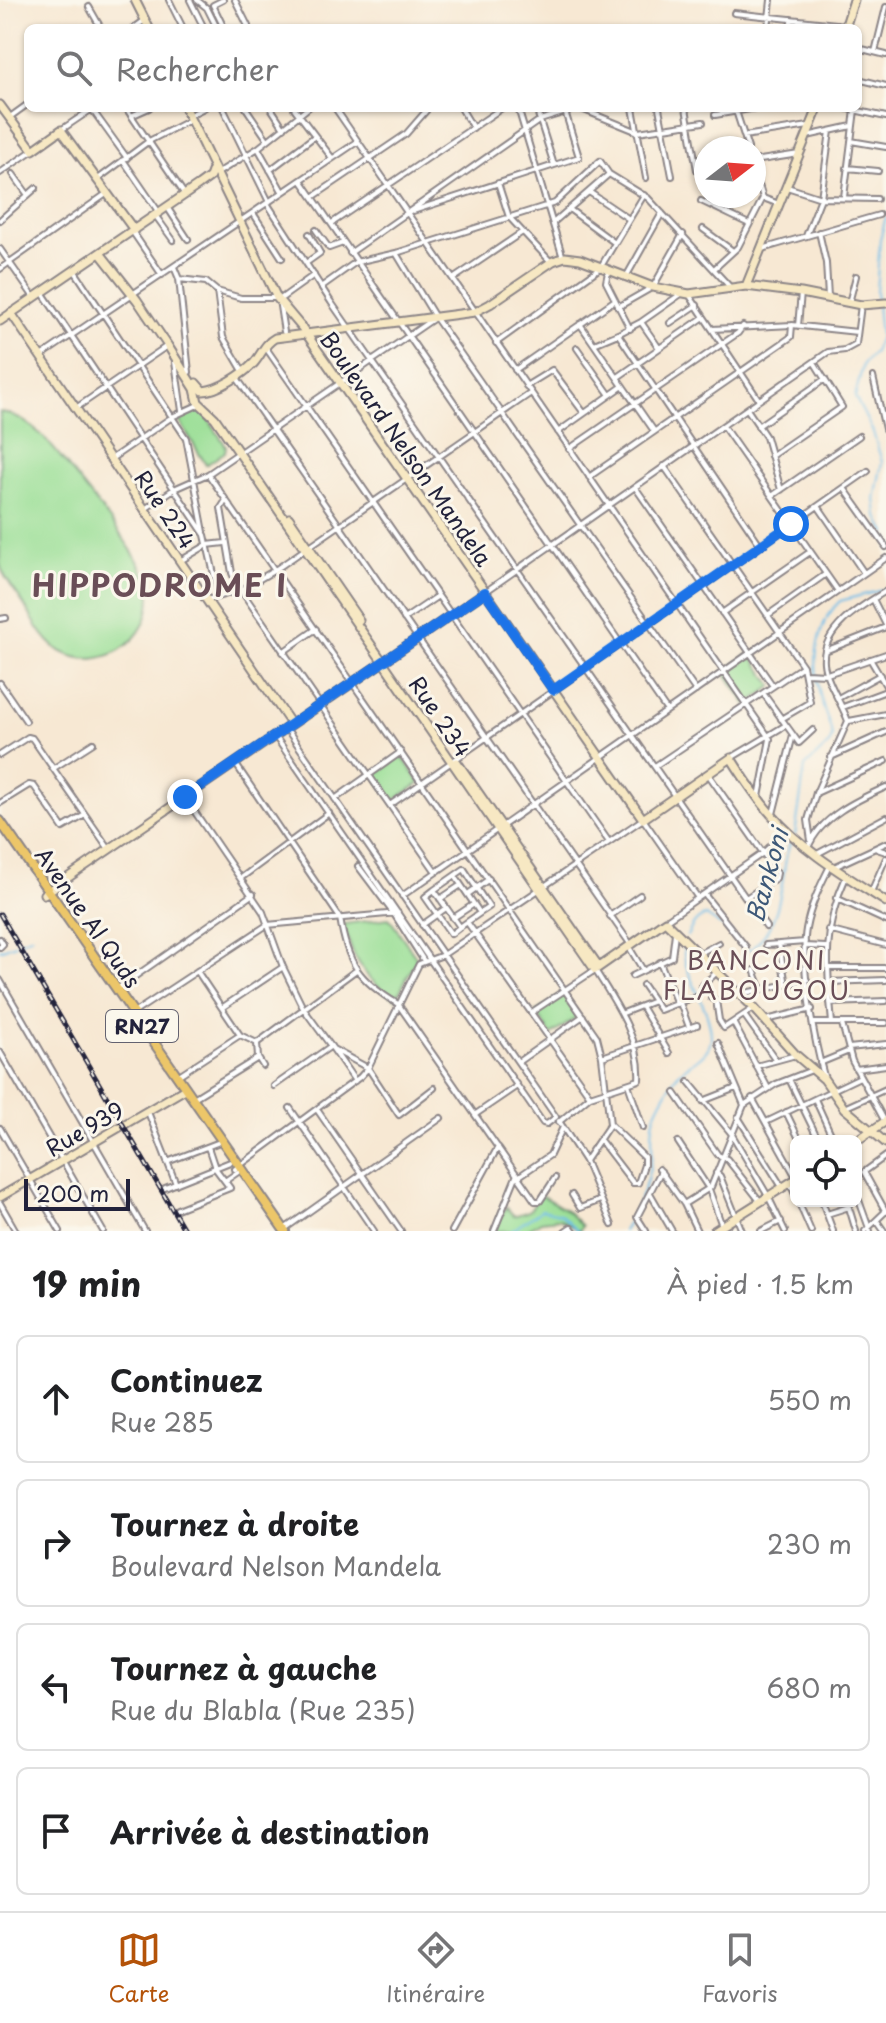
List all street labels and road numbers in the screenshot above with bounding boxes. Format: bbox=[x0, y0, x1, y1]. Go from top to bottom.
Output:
street label: Boulevard Nelson Mandela bbox=[313, 324, 501, 572]
street label: Rue 224 bbox=[127, 463, 205, 555]
street label: Rue 234 bbox=[402, 669, 480, 763]
street label: Avenue Al Quds bbox=[28, 840, 150, 994]
road number: RN27 bbox=[106, 1010, 178, 1042]
street label: Rue 939 bbox=[39, 1092, 129, 1164]

